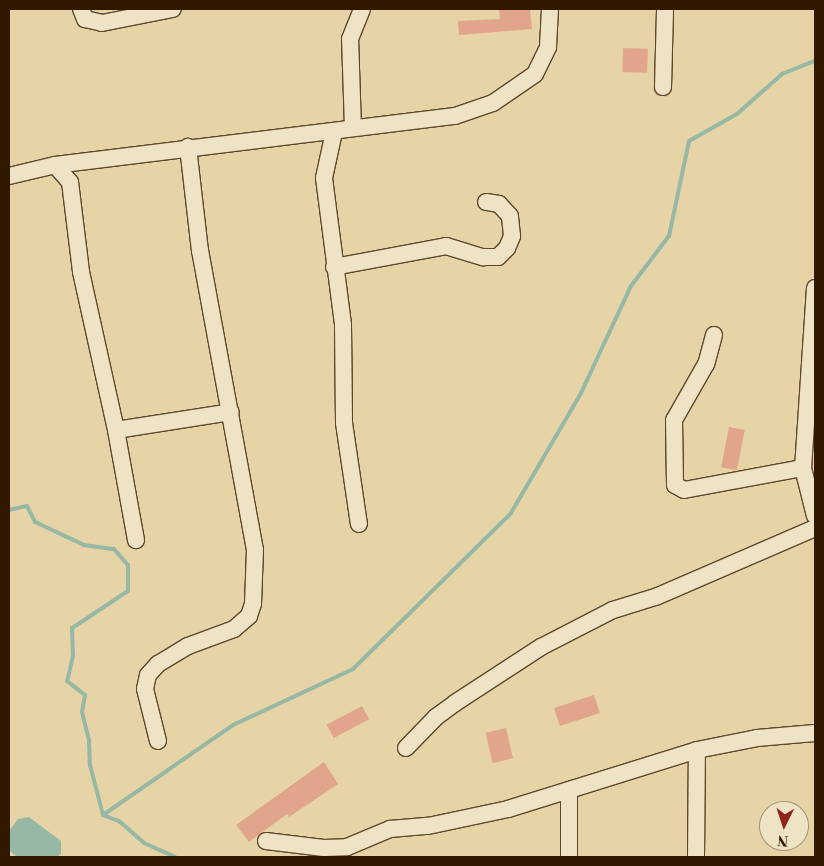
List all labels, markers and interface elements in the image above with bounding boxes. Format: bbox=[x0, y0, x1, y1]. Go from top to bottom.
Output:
north arrow bbox=[759, 801, 809, 851]
text: N bbox=[777, 831, 789, 849]

